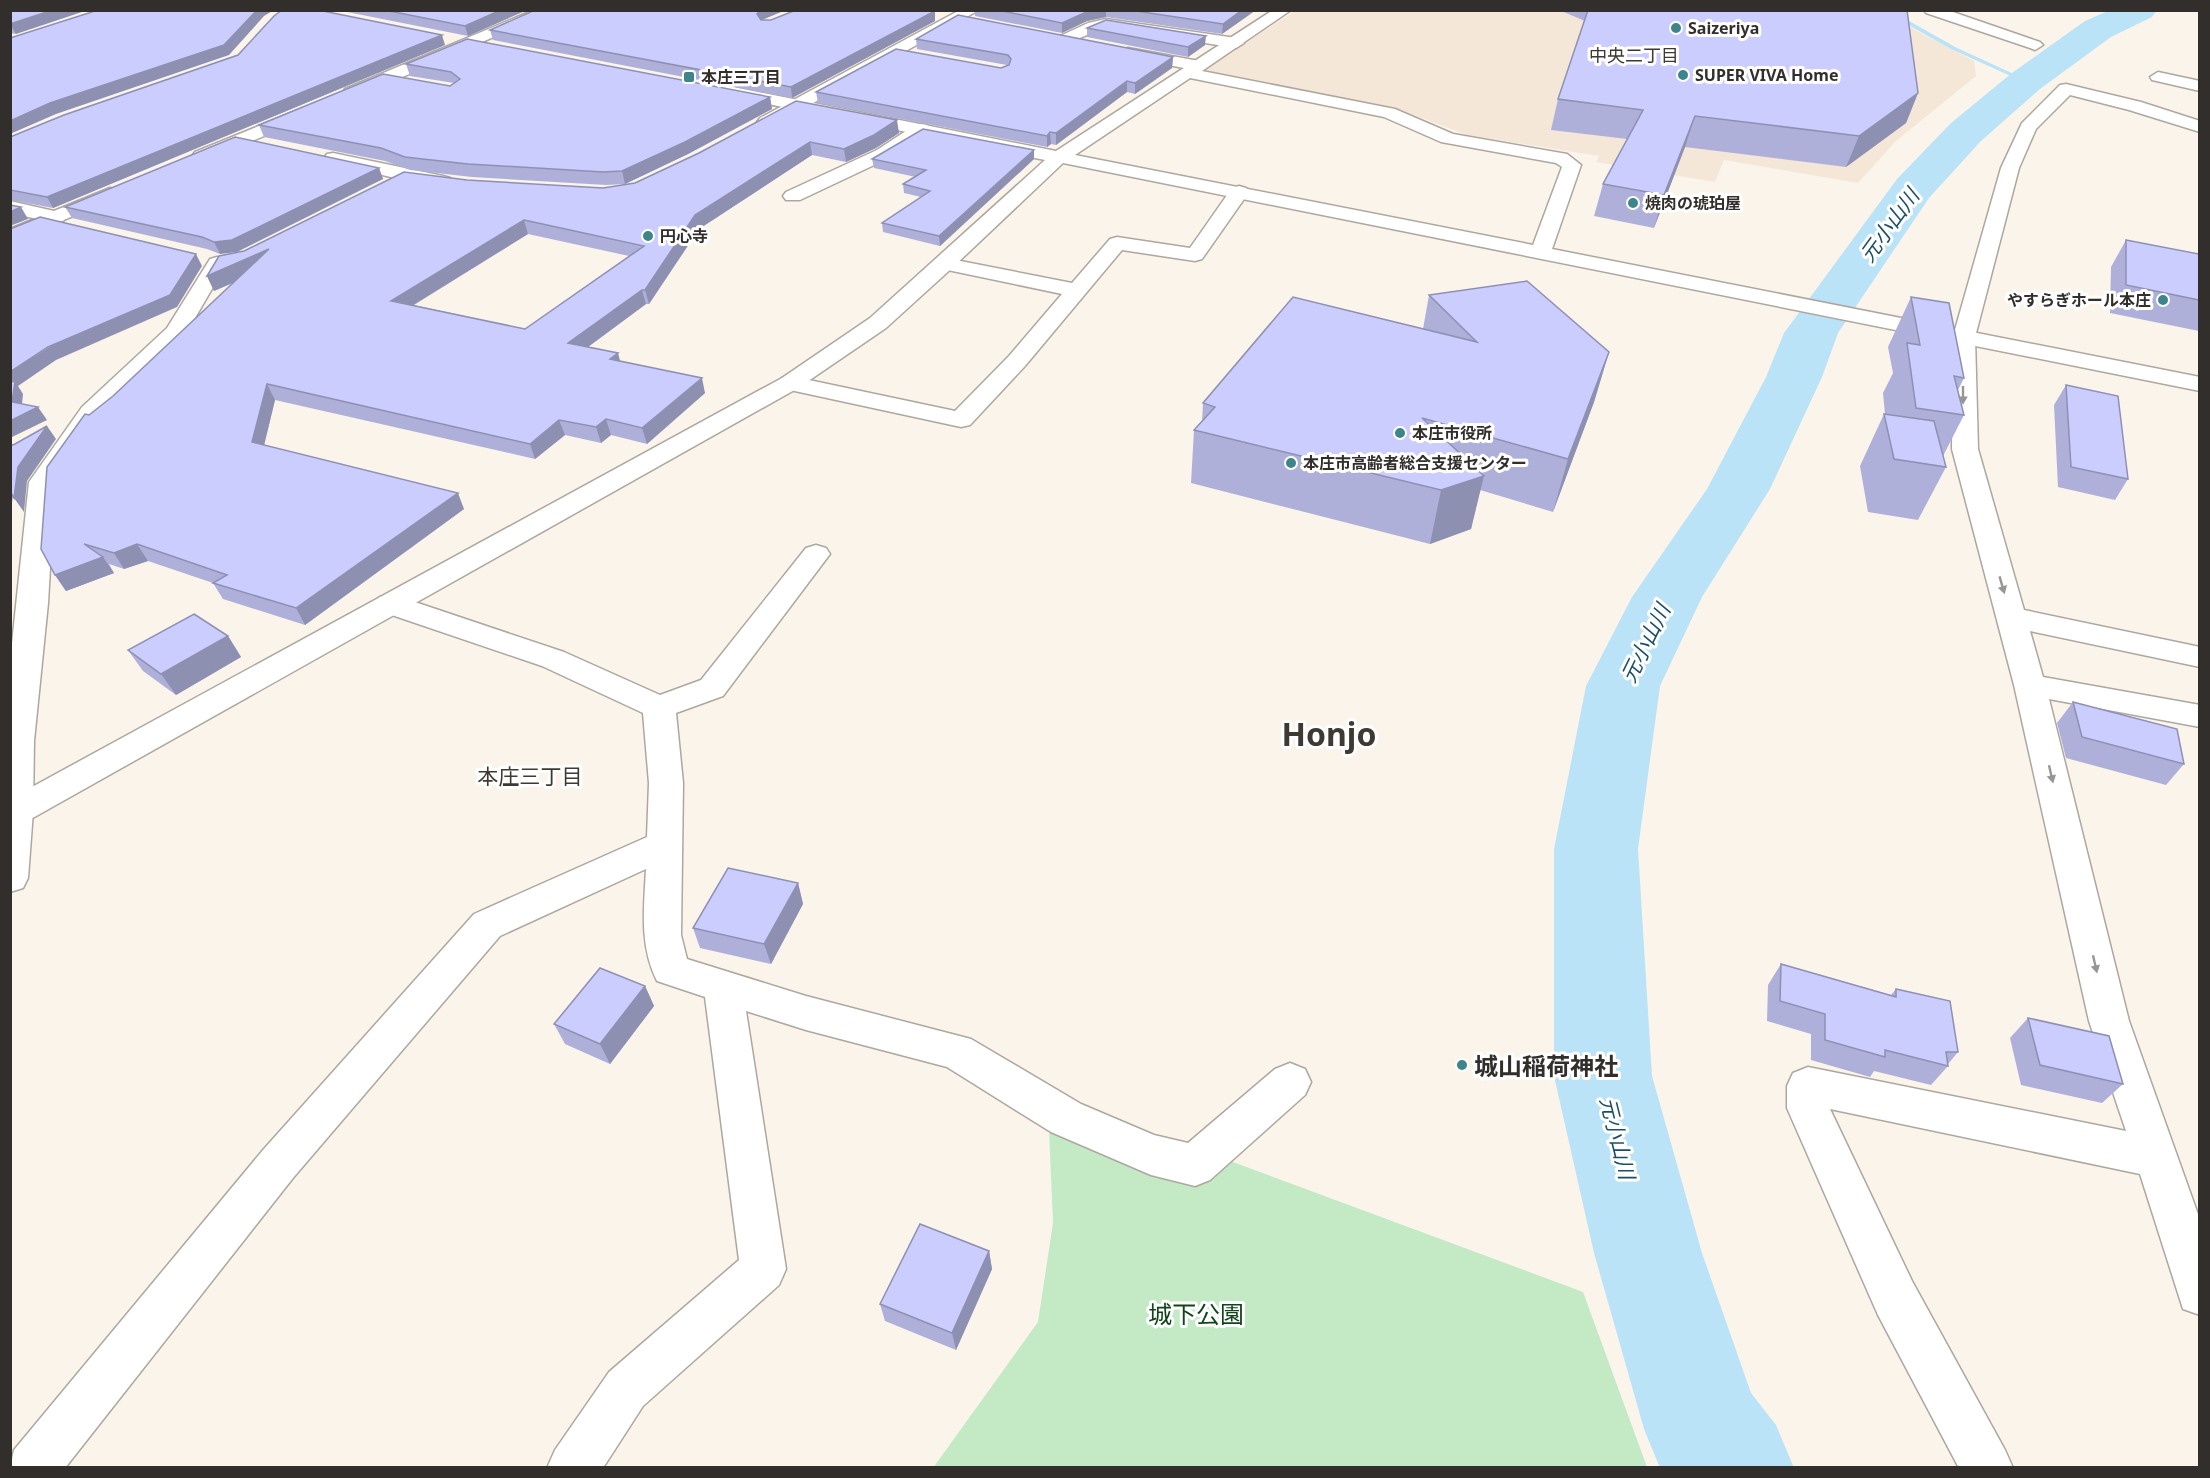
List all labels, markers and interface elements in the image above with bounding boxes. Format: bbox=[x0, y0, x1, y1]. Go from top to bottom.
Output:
place label: Saizeriya bbox=[1688, 17, 1759, 39]
marker: Saizeriya bbox=[1669, 21, 1683, 35]
district label: 中央二丁目 bbox=[1589, 43, 1679, 67]
place label: SUPER VIVA Home bbox=[1695, 64, 1838, 86]
place label: 本庄三丁目 bbox=[701, 66, 781, 88]
marker: SUPER VIVA Home bbox=[1676, 68, 1690, 82]
marker: 本庄三丁目 bbox=[682, 70, 696, 84]
water label: 元小山川 bbox=[1853, 181, 1926, 267]
place label: 焼肉の琥珀屋 bbox=[1645, 192, 1741, 214]
marker: 焼肉の琥珀屋 bbox=[1626, 196, 1640, 210]
place label: 円心寺 bbox=[660, 225, 708, 247]
marker: 円心寺 bbox=[641, 229, 655, 243]
place label: やすらぎホール本庄 bbox=[2007, 289, 2151, 311]
marker: やすらぎホール本庄 bbox=[2156, 293, 2170, 307]
one-way arrow bbox=[1958, 386, 1968, 405]
place label: 本庄市役所 bbox=[1412, 422, 1492, 444]
marker: 本庄市役所 bbox=[1393, 426, 1407, 440]
place label: 本庄市高齢者総合支援センター bbox=[1303, 452, 1527, 474]
marker: 本庄市高齢者総合支援センター bbox=[1284, 456, 1298, 470]
one-way arrow bbox=[1998, 576, 2007, 594]
water label: 元小山川 bbox=[1614, 597, 1677, 687]
district label: Honjo bbox=[1282, 712, 1376, 755]
district label: 本庄三丁目 bbox=[478, 762, 583, 790]
one-way arrow bbox=[2046, 765, 2056, 783]
one-way arrow bbox=[2091, 954, 2100, 973]
place label: 城山稲荷神社 bbox=[1474, 1049, 1618, 1082]
marker: 城山稲荷神社 bbox=[1455, 1058, 1469, 1072]
water label: 元小山川 bbox=[1594, 1094, 1642, 1184]
park label: 城下公園 bbox=[1148, 1297, 1244, 1330]

